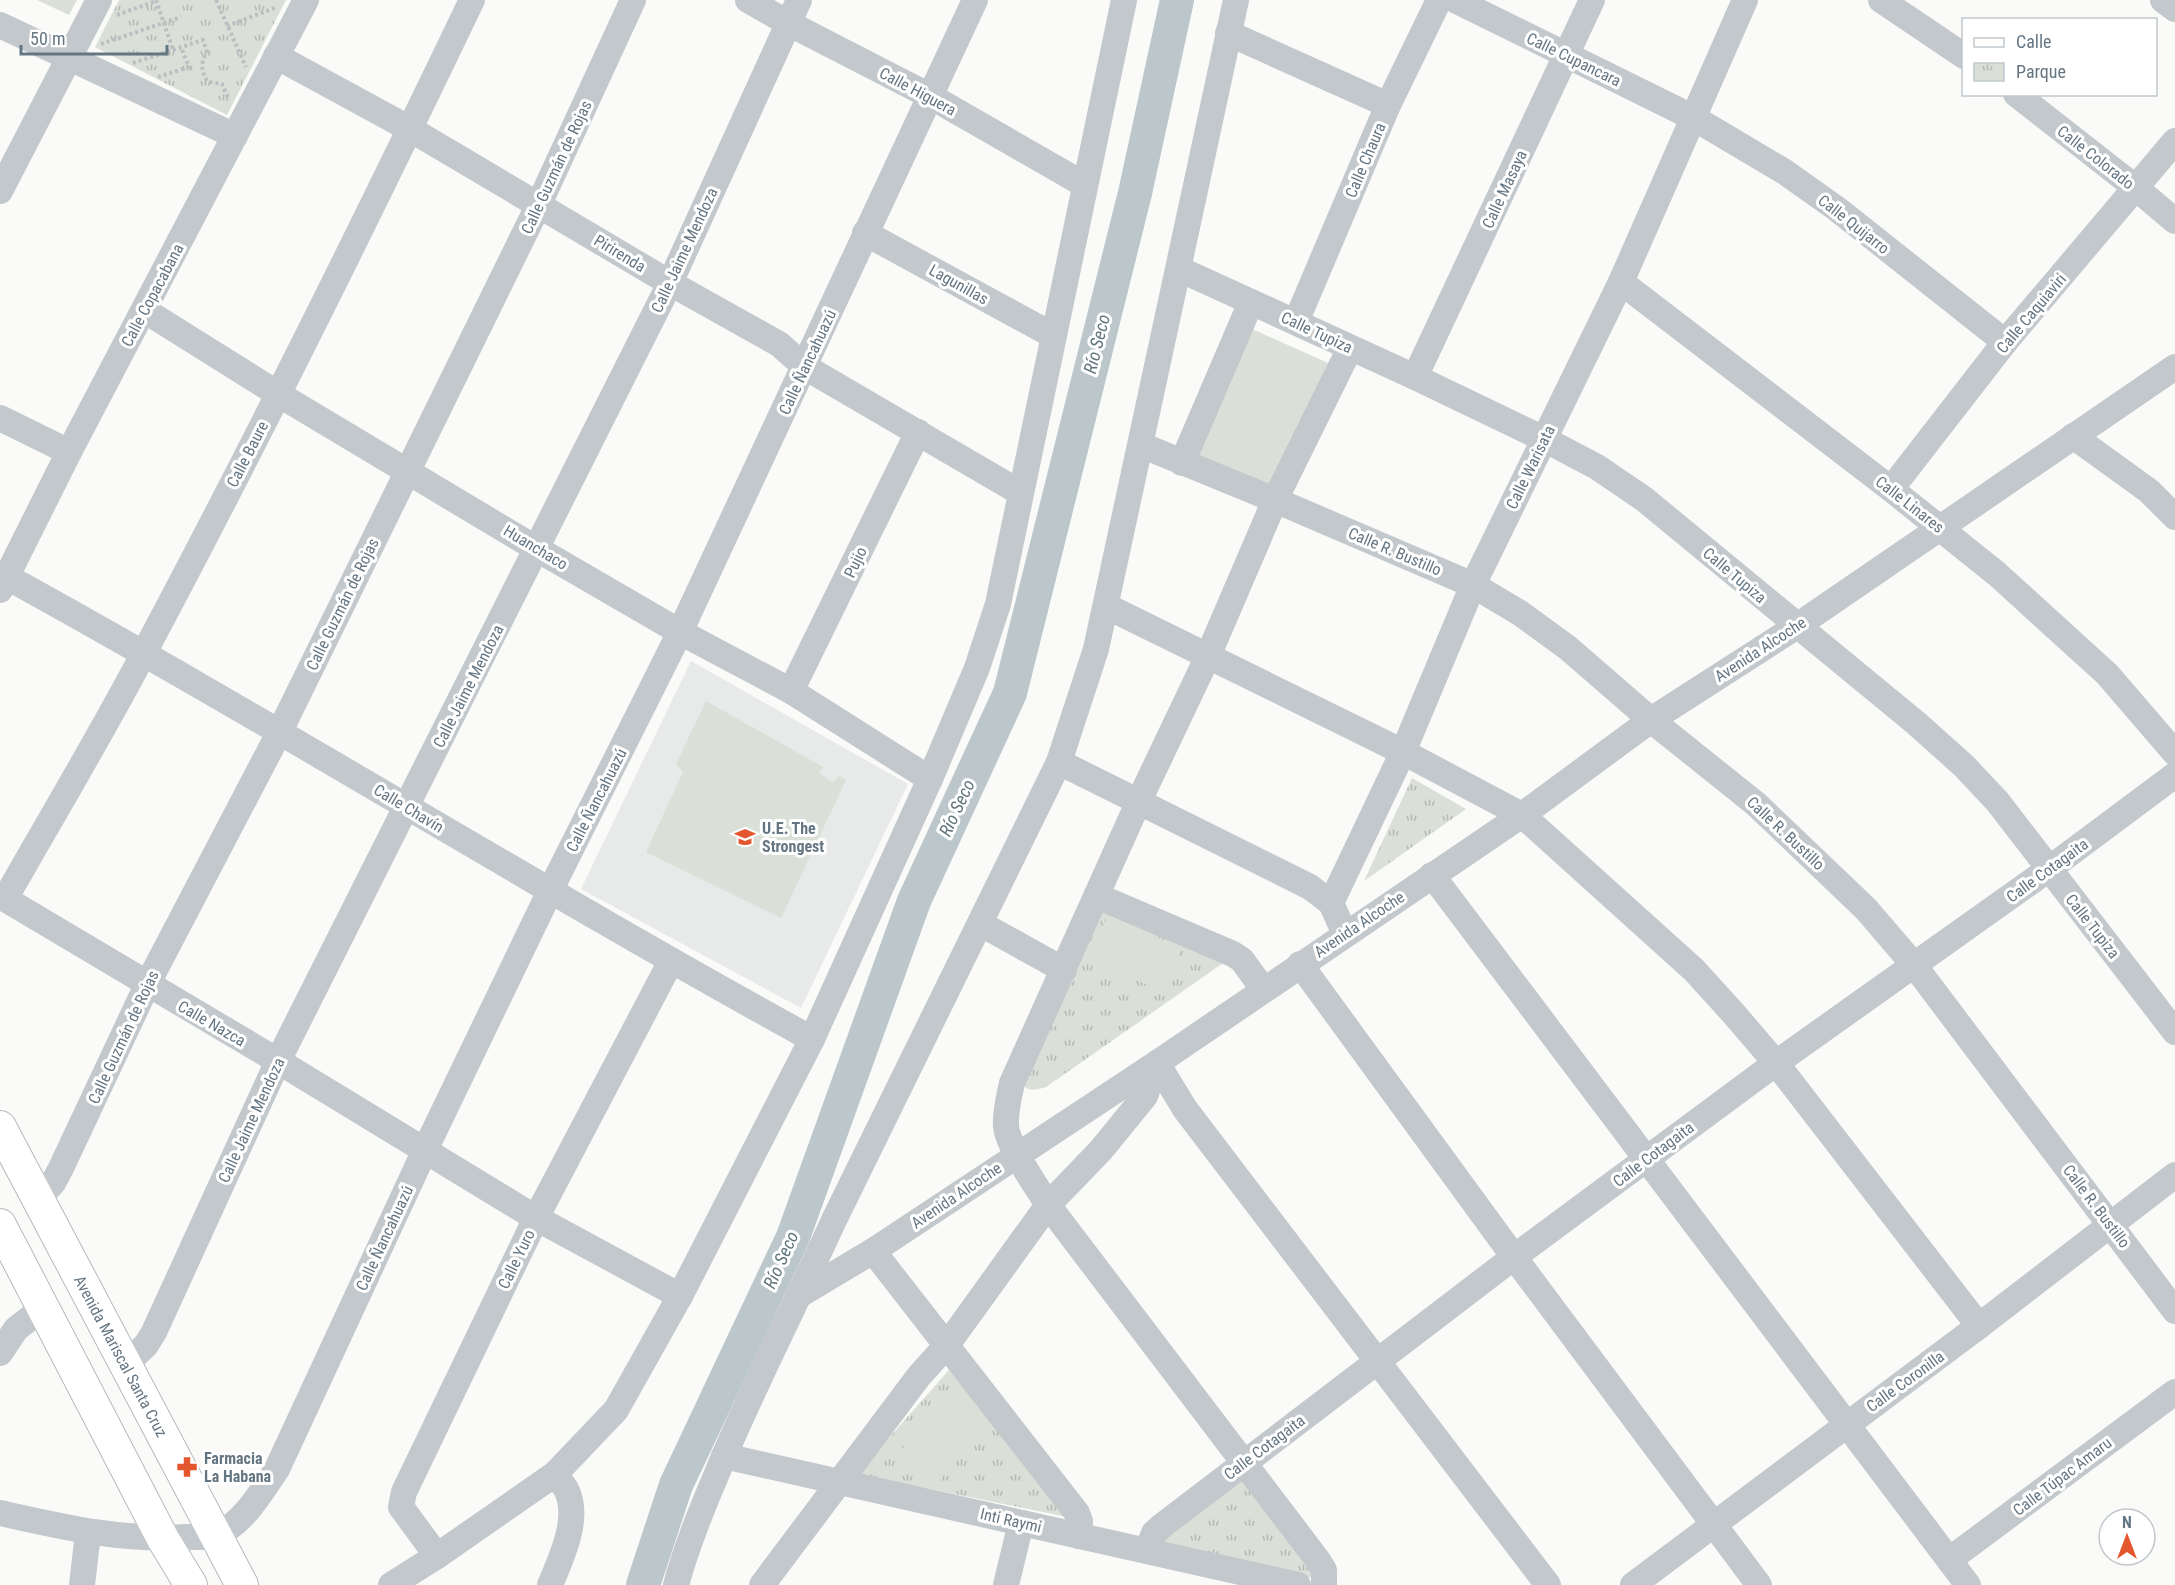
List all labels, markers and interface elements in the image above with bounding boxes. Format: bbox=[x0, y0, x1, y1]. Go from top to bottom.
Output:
scale bar bbox=[21, 18, 166, 56]
legend bbox=[1962, 18, 2157, 96]
text: 50 m bbox=[30, 28, 65, 49]
street label: Calle Cupancara bbox=[1523, 28, 1624, 90]
text: Calle bbox=[2016, 31, 2052, 52]
text: Parque bbox=[2016, 61, 2066, 82]
street label: Calle Higuera bbox=[876, 63, 959, 120]
street label: Calle Guzmán de Rojas bbox=[517, 98, 596, 237]
street label: Calle Chaura bbox=[1341, 120, 1390, 201]
street label: Calle Colorado bbox=[2053, 122, 2138, 193]
street label: Calle Masaya bbox=[1478, 147, 1531, 231]
street label: Calle Jaime Mendoza bbox=[647, 185, 722, 316]
street label: Calle Quijarro bbox=[1814, 191, 1893, 258]
street label: Pirirenda bbox=[591, 231, 649, 276]
street label: Calle Copacabana bbox=[117, 240, 188, 350]
street label: Lagunillas bbox=[926, 260, 992, 308]
street label: Calle Caquiaviri bbox=[1993, 270, 2070, 357]
street label: Calle Ñancahuazú bbox=[774, 306, 840, 418]
street label: Calle Tupiza bbox=[1278, 308, 1355, 357]
water label: Río Seco bbox=[1079, 312, 1114, 376]
street label: Calle Baure bbox=[223, 418, 272, 490]
street label: Calle Warisata bbox=[1502, 422, 1559, 512]
street label: Calle Linares bbox=[1872, 472, 1948, 537]
street label: Huanchaco bbox=[500, 521, 571, 574]
street label: Calle R. Bustillo bbox=[1345, 523, 1444, 580]
street label: Calle Guzmán de Rojas bbox=[302, 535, 383, 673]
street label: Pujio bbox=[840, 544, 871, 581]
street label: Calle Tupiza bbox=[1699, 544, 1770, 607]
street label: Avenida Alcoche bbox=[1711, 613, 1809, 686]
street label: Calle Jaime Mendoza bbox=[429, 622, 508, 751]
street label: Calle Ñancahuazú bbox=[561, 745, 631, 855]
water label: Río Seco bbox=[934, 776, 979, 840]
street label: Calle Chavín bbox=[370, 780, 447, 837]
street label: Calle R. Bustillo bbox=[1743, 793, 1828, 874]
place label: U.E. The Strongest bbox=[762, 819, 824, 856]
school or university icon: U.E. The Strongest bbox=[733, 825, 757, 849]
street label: Calle Cotagaita bbox=[2003, 834, 2092, 906]
street label: Avenida Alcoche bbox=[1311, 887, 1408, 962]
street label: Calle Tupiza bbox=[2062, 890, 2124, 962]
street label: Calle Guzmán de Rojas bbox=[84, 968, 163, 1107]
street label: Calle Nazca bbox=[175, 997, 249, 1050]
street label: Calle Jaime Mendoza bbox=[214, 1055, 289, 1186]
street label: Calle Cotagaita bbox=[1609, 1118, 1698, 1191]
street label: Avenida Alcoche bbox=[908, 1158, 1005, 1233]
street label: Calle R. Bustillo bbox=[2059, 1161, 2134, 1252]
street label: Calle Ñancahuazú bbox=[351, 1182, 417, 1294]
street label: Calle Yuro bbox=[494, 1226, 539, 1292]
water label: Río Seco bbox=[759, 1228, 802, 1292]
street label: Avenida Mariscal Santa Cruz bbox=[70, 1272, 171, 1440]
street label: Calle Coronilla bbox=[1863, 1347, 1948, 1416]
street label: Calle Cotagaita bbox=[1220, 1411, 1309, 1484]
street label: Calle Túpac Amaru bbox=[2009, 1433, 2115, 1520]
place label: Farmacia La Habana bbox=[204, 1449, 272, 1486]
pharmacy icon: Farmacia La Habana bbox=[175, 1455, 199, 1479]
street label: Inti Raymi bbox=[978, 1504, 1043, 1537]
north arrow bbox=[2097, 1507, 2157, 1567]
text: N bbox=[2122, 1513, 2132, 1532]

